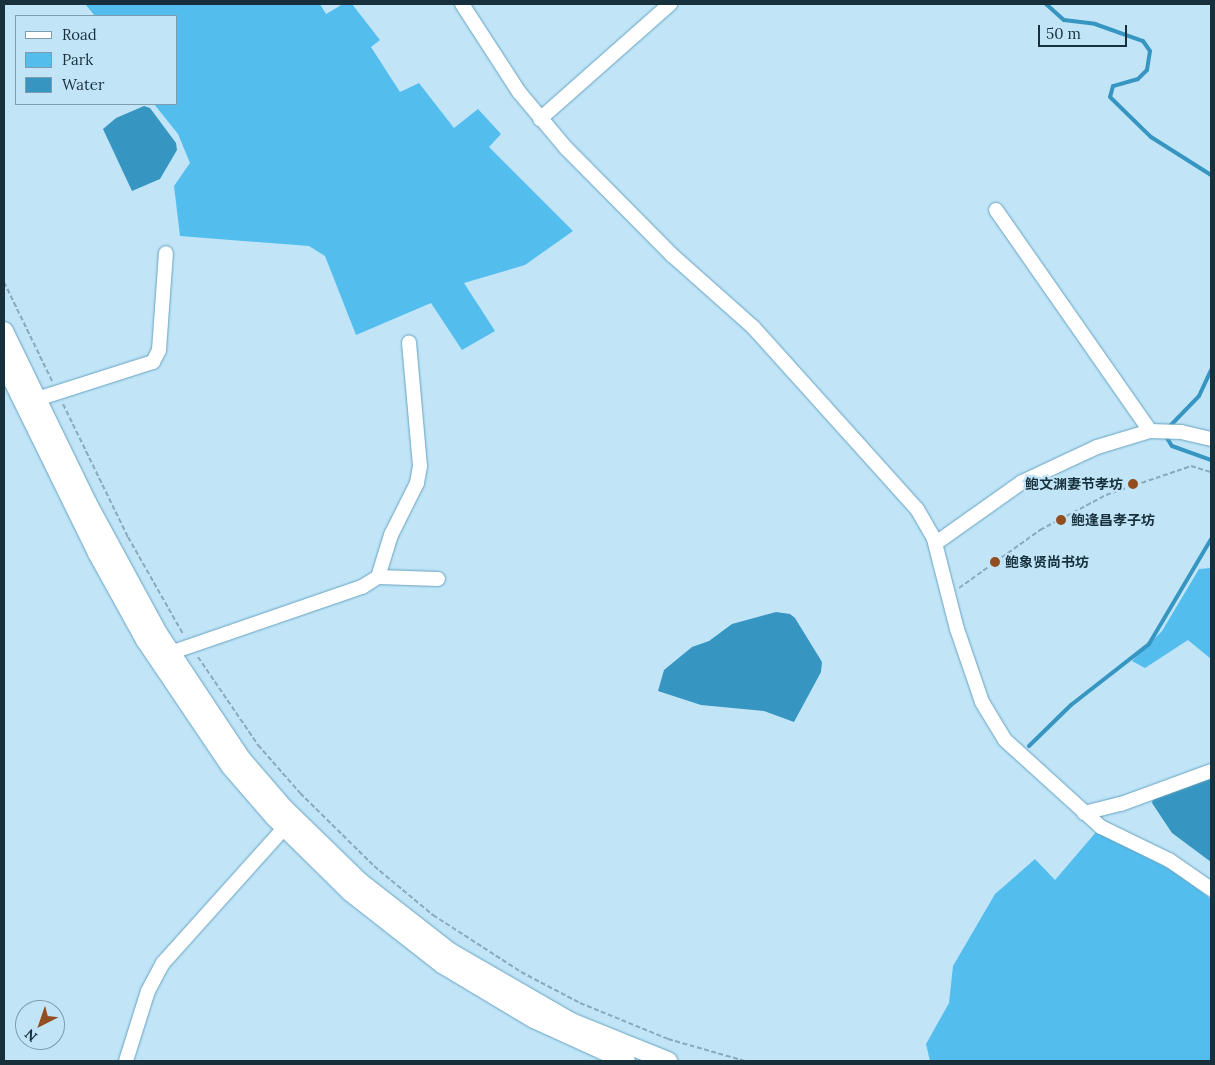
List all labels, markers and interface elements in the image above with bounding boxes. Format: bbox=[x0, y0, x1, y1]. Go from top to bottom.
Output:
legend bbox=[15, 15, 178, 105]
scale bar bbox=[1040, 15, 1129, 47]
text: 50 m bbox=[1046, 24, 1081, 43]
text: Road bbox=[62, 25, 97, 44]
text: Park bbox=[62, 50, 93, 69]
text: Water bbox=[62, 75, 104, 94]
place label: 鲍文渊妻节孝坊 bbox=[1025, 476, 1123, 492]
marker: 鲍文渊妻节孝坊 bbox=[1127, 478, 1139, 490]
place label: 鲍逢昌孝子坊 bbox=[1071, 512, 1155, 528]
marker: 鲍逢昌孝子坊 bbox=[1055, 514, 1067, 526]
place label: 鲍象贤尚书坊 bbox=[1005, 554, 1089, 570]
marker: 鲍象贤尚书坊 bbox=[989, 556, 1001, 568]
north arrow bbox=[15, 1000, 65, 1050]
text: N bbox=[21, 1025, 41, 1046]

